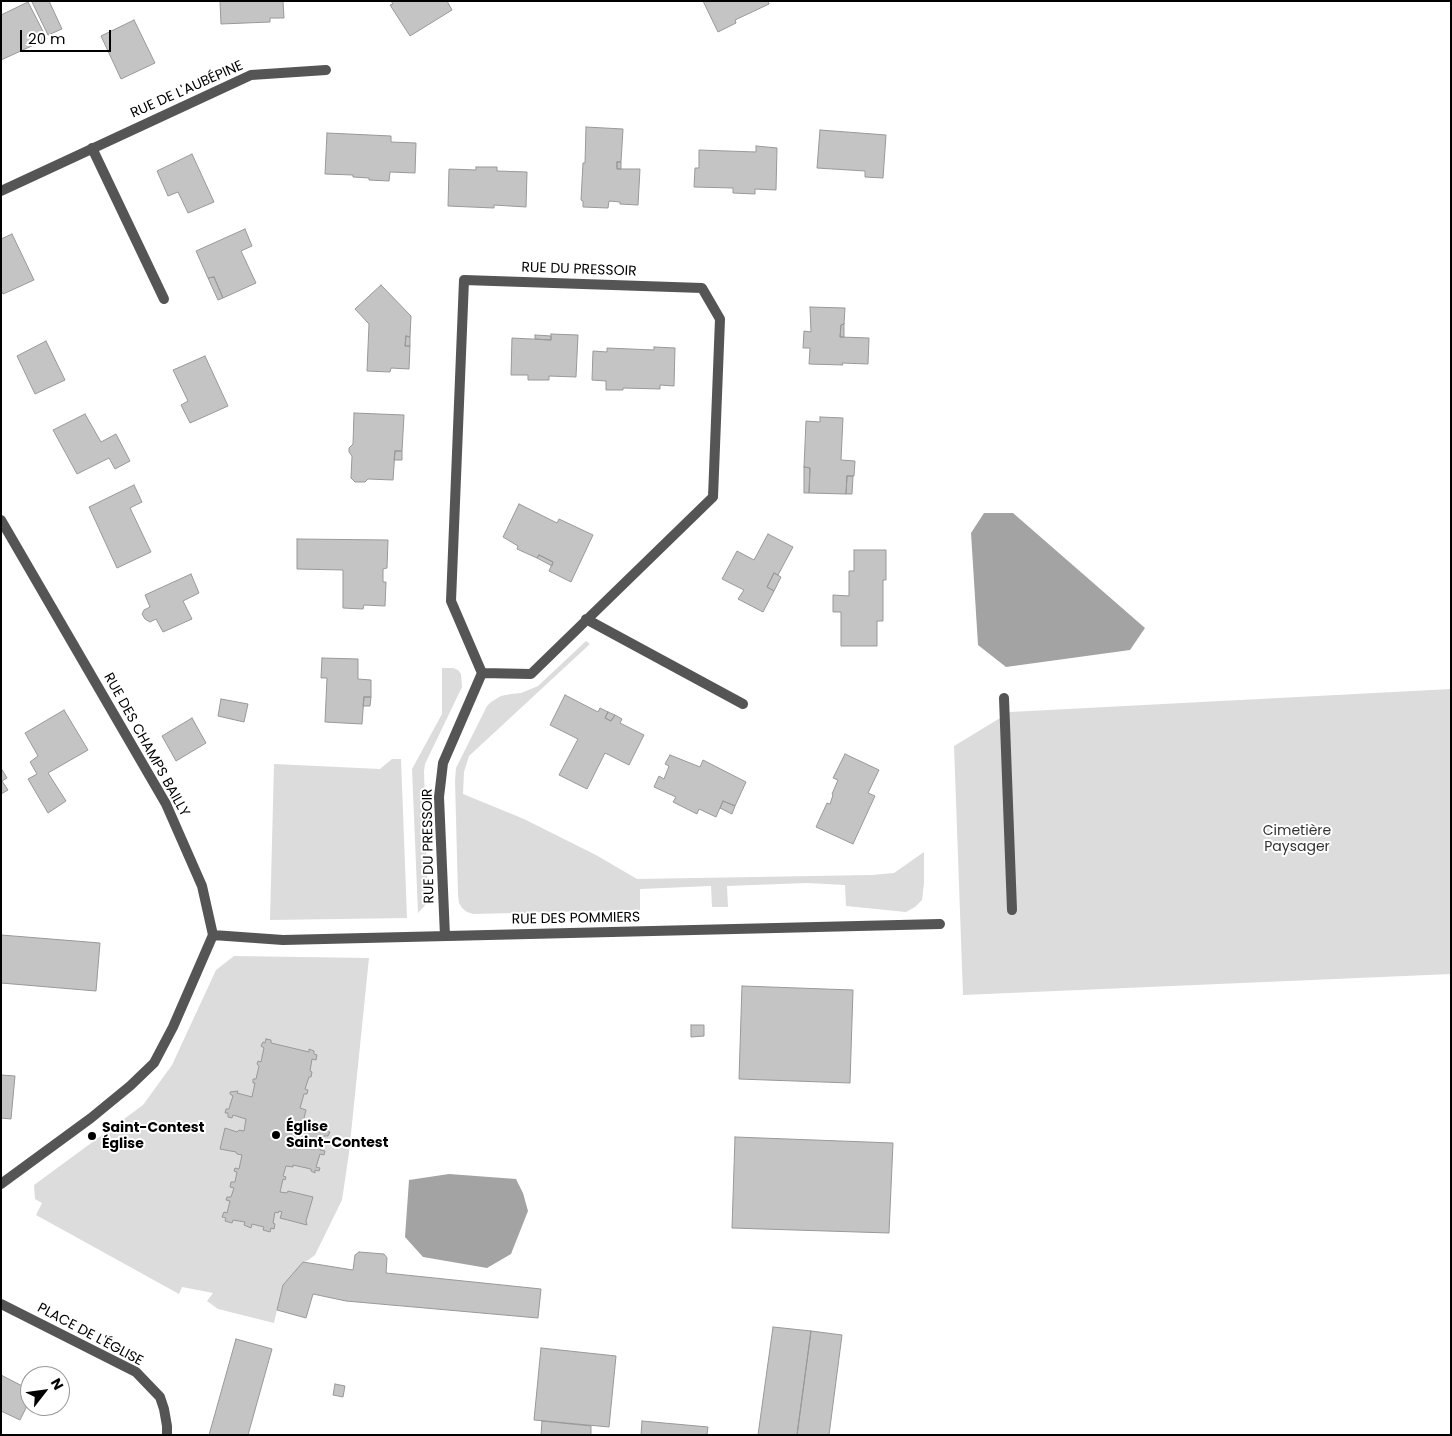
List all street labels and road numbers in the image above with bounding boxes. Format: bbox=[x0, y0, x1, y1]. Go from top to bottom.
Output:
street label: RUE DE L'AUBÉPINE bbox=[128, 58, 246, 122]
street label: RUE DU PRESSOIR bbox=[521, 260, 637, 280]
street label: RUE DES CHAMPS BAILLY bbox=[99, 670, 193, 820]
street label: RUE DU PRESSOIR bbox=[420, 788, 438, 904]
street label: RUE DES POMMIERS bbox=[512, 909, 640, 929]
street label: PLACE DE L'ÉGLISE bbox=[34, 1300, 146, 1370]

